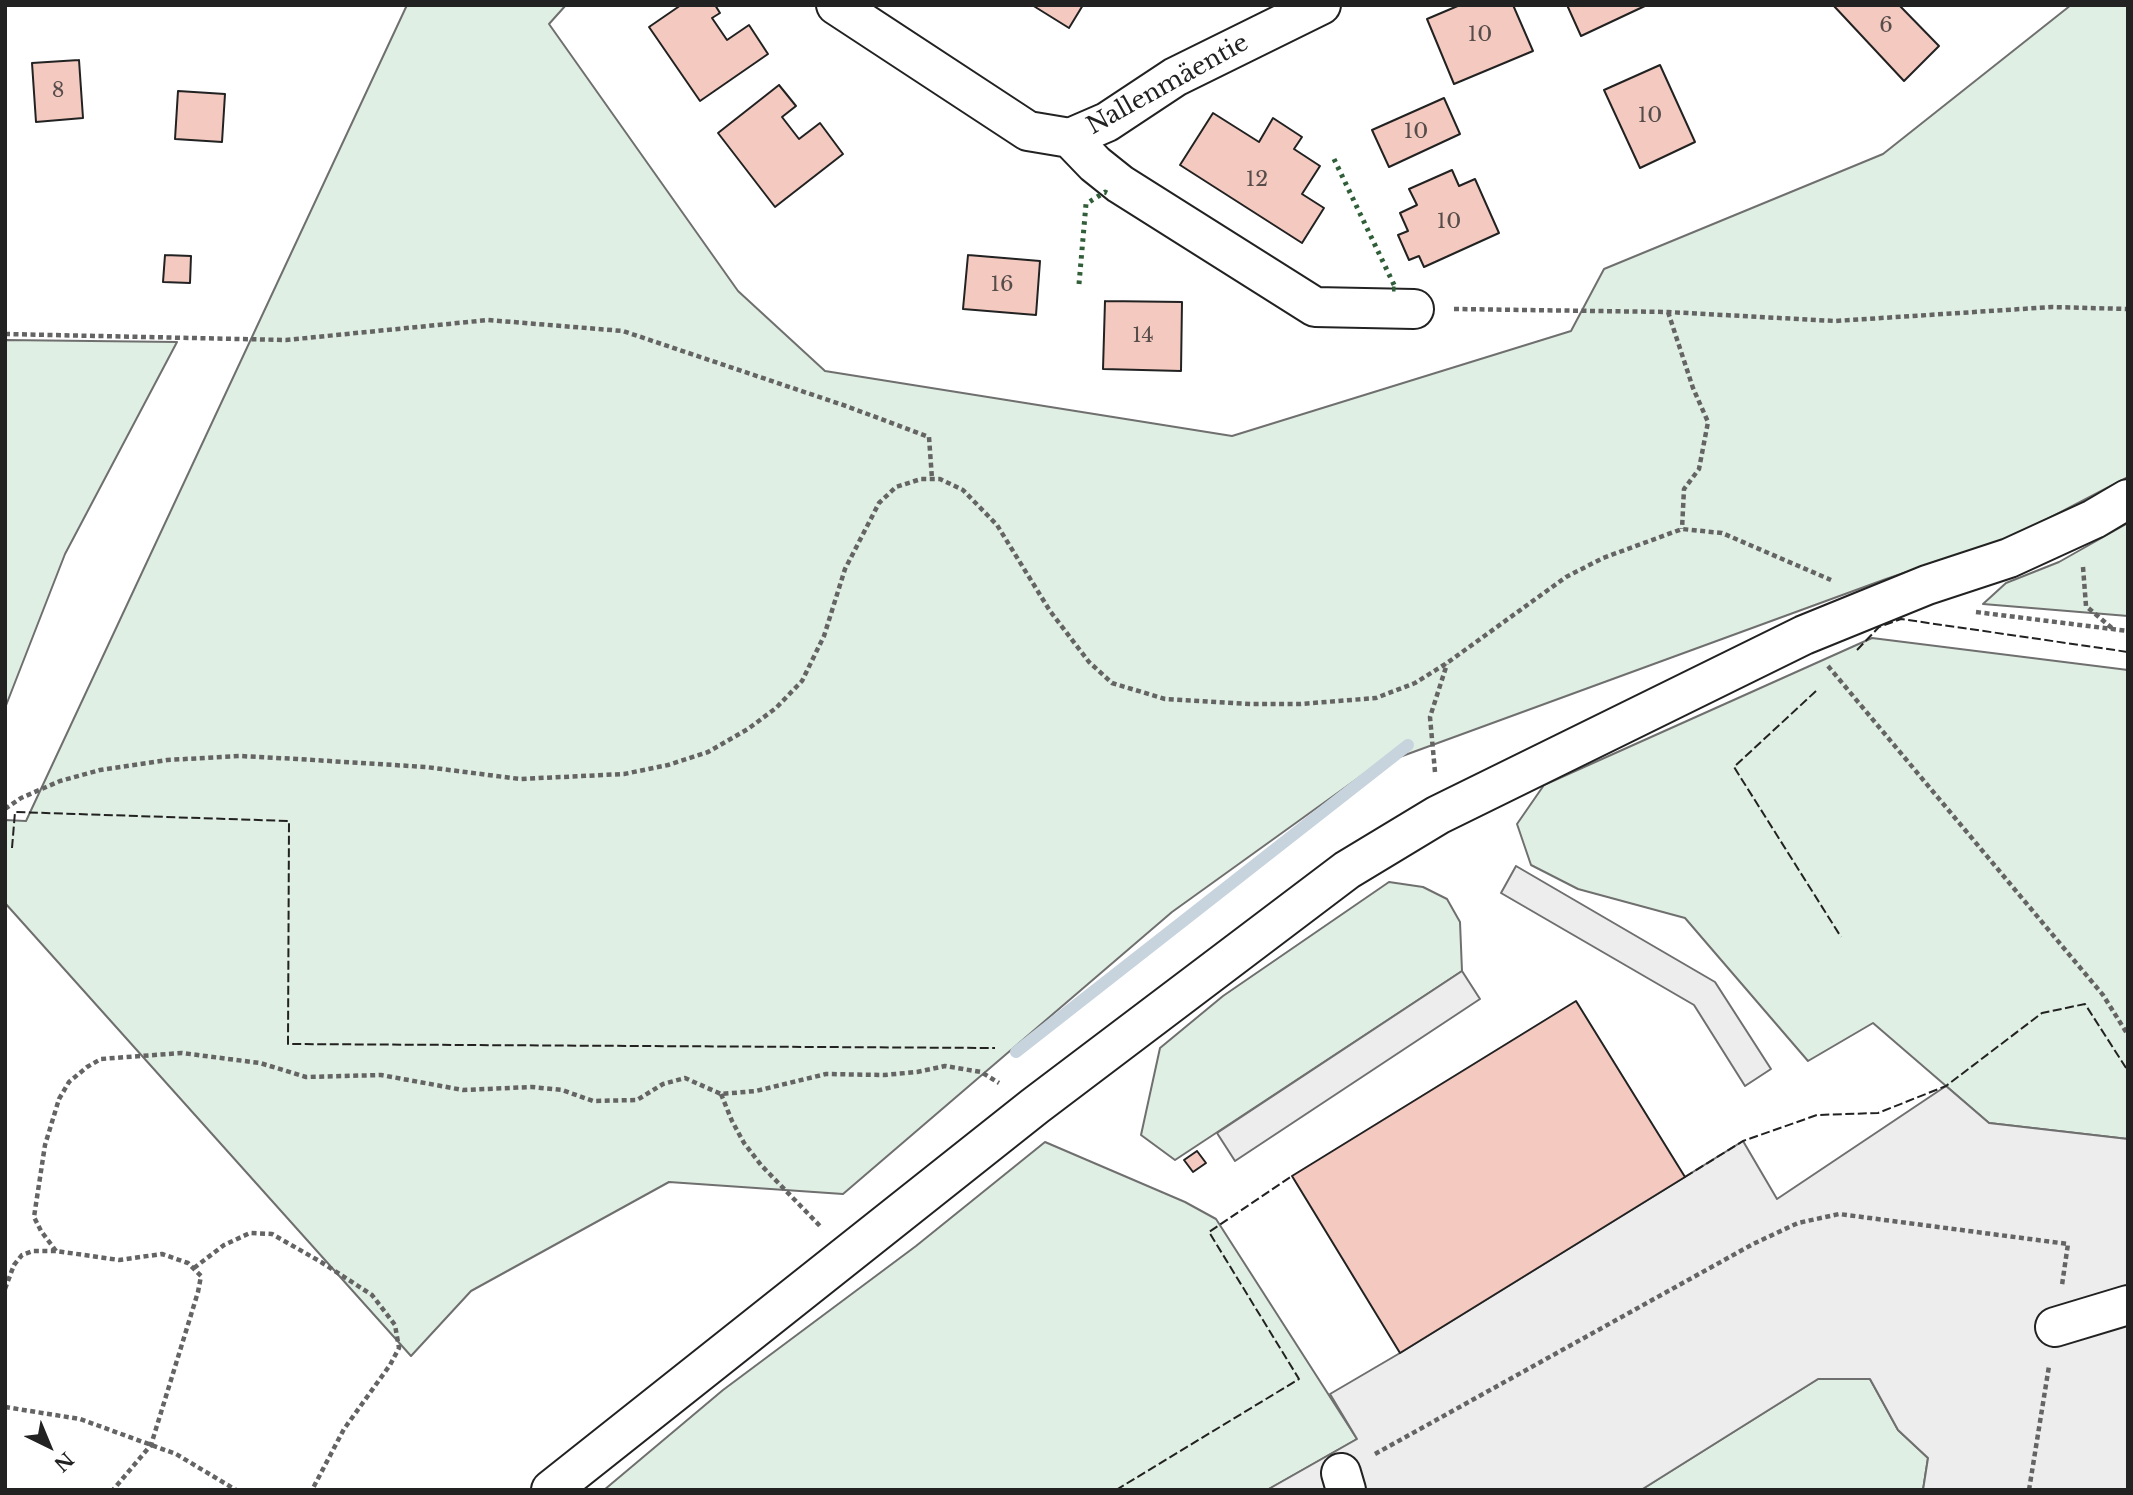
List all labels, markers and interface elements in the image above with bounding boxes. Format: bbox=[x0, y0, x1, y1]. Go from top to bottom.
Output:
house number: 6 bbox=[1879, 13, 1893, 39]
house number: 10 bbox=[1468, 22, 1492, 48]
street label: Nallenmäentie bbox=[1082, 29, 1254, 141]
house number: 8 bbox=[52, 78, 64, 104]
house number: 10 bbox=[1638, 103, 1662, 129]
house number: 10 bbox=[1404, 119, 1428, 145]
house number: 12 bbox=[1246, 167, 1268, 193]
house number: 10 bbox=[1437, 209, 1461, 235]
house number: 16 bbox=[991, 272, 1013, 298]
house number: 14 bbox=[1132, 323, 1154, 349]
north arrow bbox=[14, 1411, 84, 1481]
text: N bbox=[49, 1447, 78, 1476]

